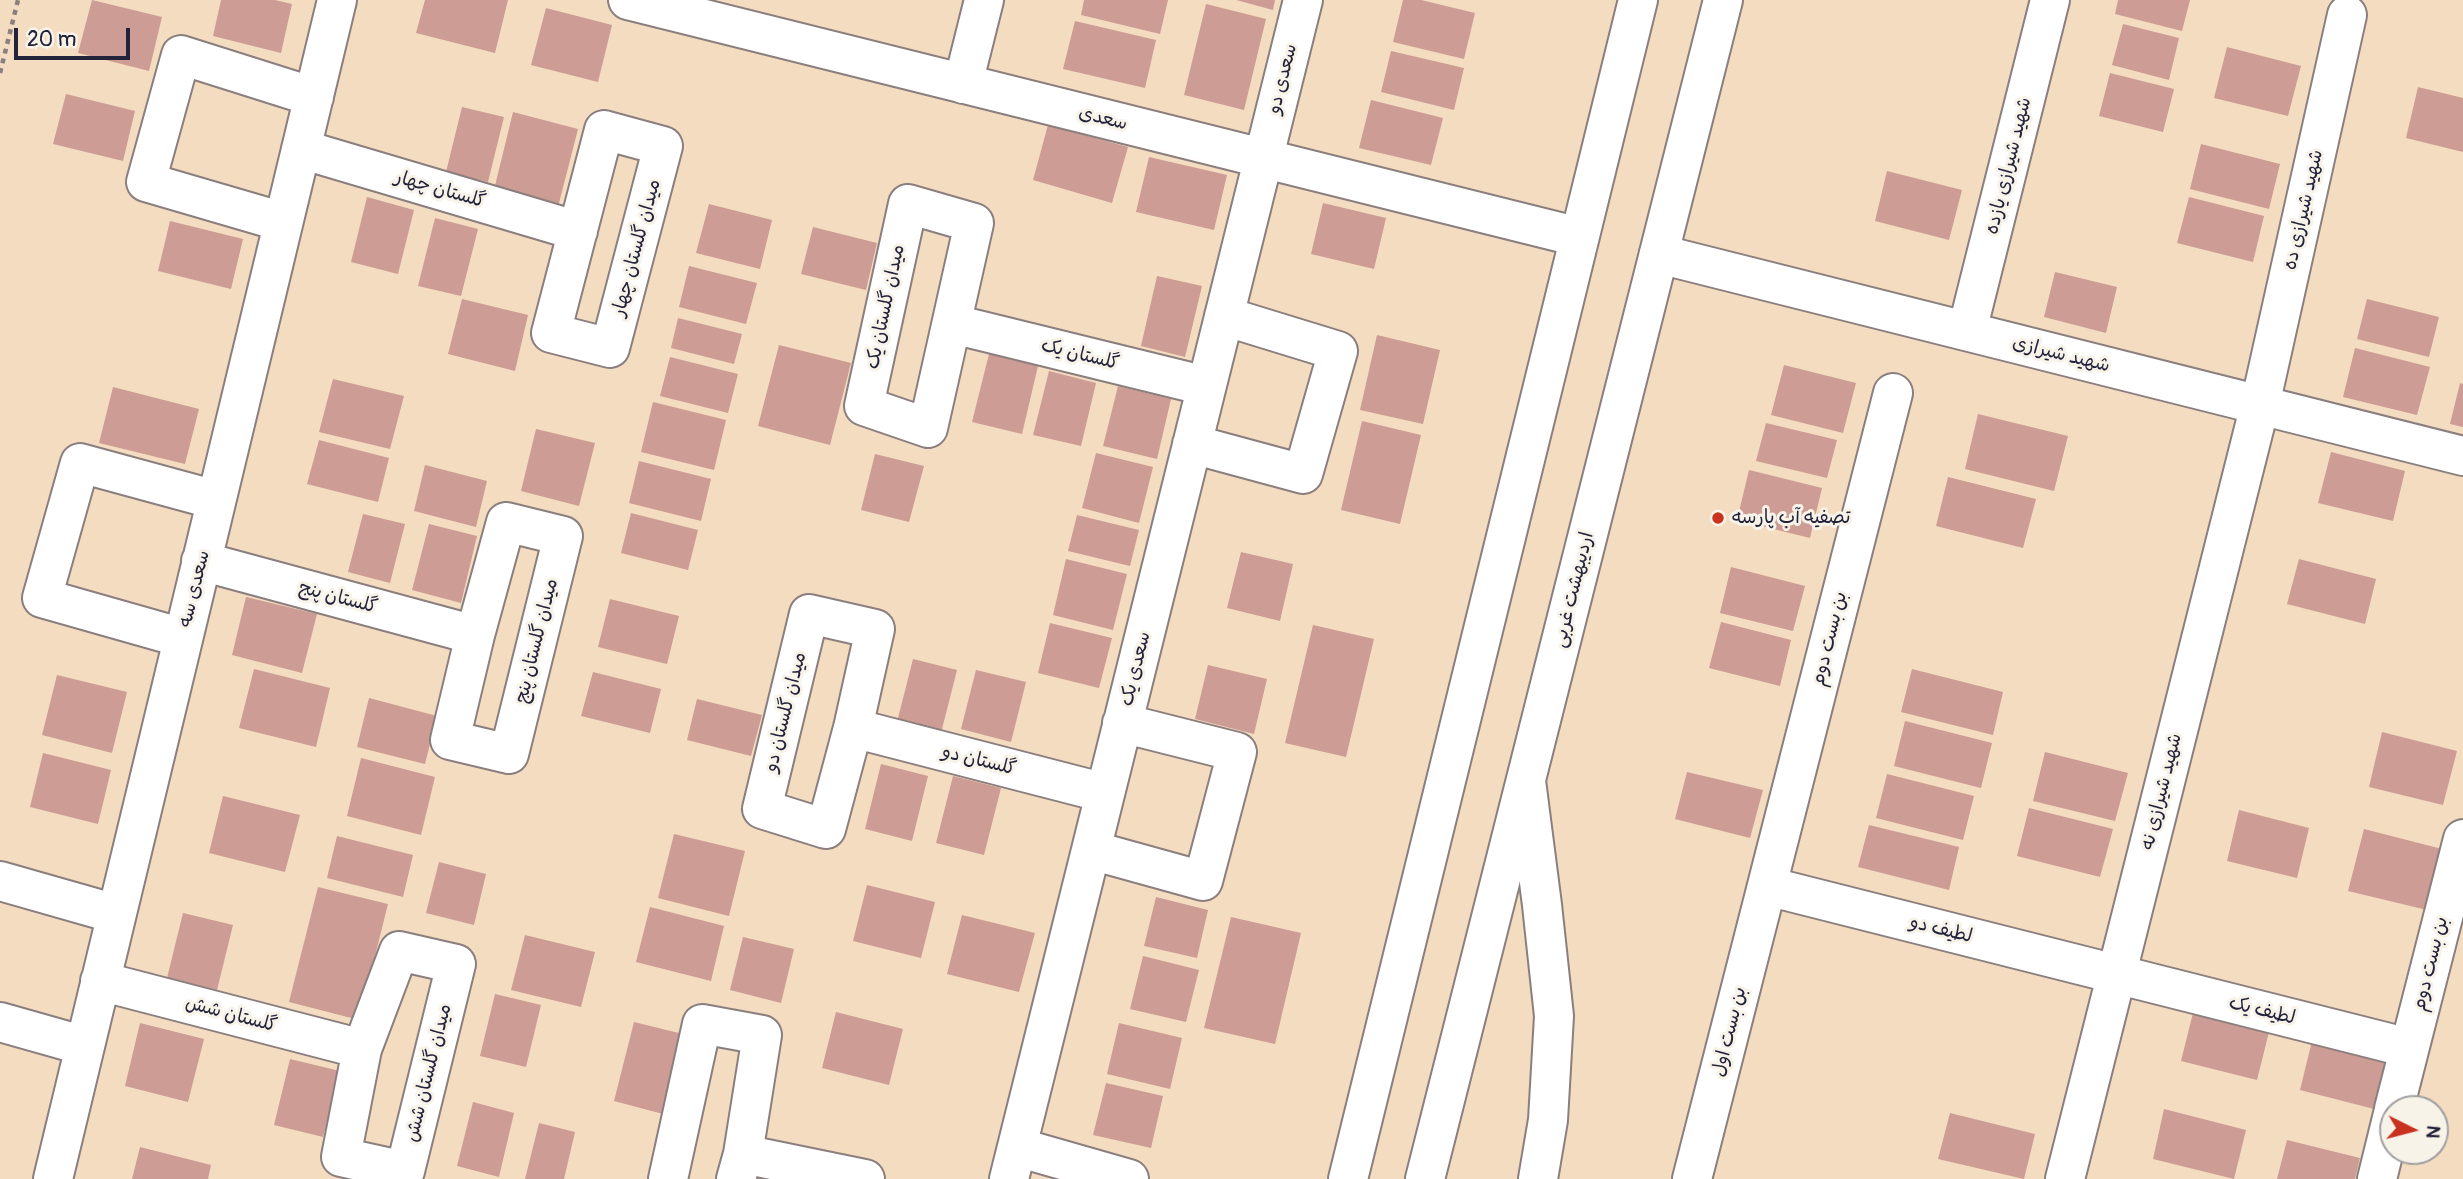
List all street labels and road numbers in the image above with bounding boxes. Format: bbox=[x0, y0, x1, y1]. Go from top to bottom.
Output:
street label: سعدی دو bbox=[1263, 42, 1303, 116]
street label: شهید شیرازی یازده bbox=[1981, 95, 2037, 237]
street label: سعدی bbox=[1076, 102, 1130, 136]
street label: شهید شیرازی ده bbox=[2279, 148, 2329, 272]
street label: گلستان چهار bbox=[392, 166, 488, 214]
street label: میدان گلستان چهار bbox=[608, 177, 666, 319]
street label: میدان گلستان یک bbox=[862, 243, 910, 371]
street label: شهید شیرازی bbox=[2010, 332, 2112, 378]
street label: گلستان یک bbox=[1039, 334, 1121, 376]
street label: اردیبهشت غربی bbox=[1549, 530, 1599, 650]
street label: سعدی سه bbox=[174, 548, 216, 630]
street label: میدان گلستان پنج bbox=[510, 576, 564, 706]
street label: گلستان پنج bbox=[296, 577, 380, 619]
street label: بن بست دوم bbox=[1807, 589, 1853, 689]
street label: سعدی یک bbox=[1116, 629, 1156, 709]
street label: میدان گلستان دو bbox=[760, 650, 812, 774]
street label: شهید شیرازی نه bbox=[2136, 731, 2188, 853]
street label: گلستان دو bbox=[940, 741, 1018, 781]
street label: لطیف دو bbox=[1907, 911, 1975, 949]
street label: بن بست دوم bbox=[2408, 914, 2454, 1014]
street label: بن بست اول bbox=[1708, 985, 1752, 1079]
street label: گلستان شش bbox=[183, 992, 279, 1038]
street label: لطیف یک bbox=[2226, 992, 2298, 1030]
street label: میدان گلستان شش bbox=[401, 1002, 457, 1144]

